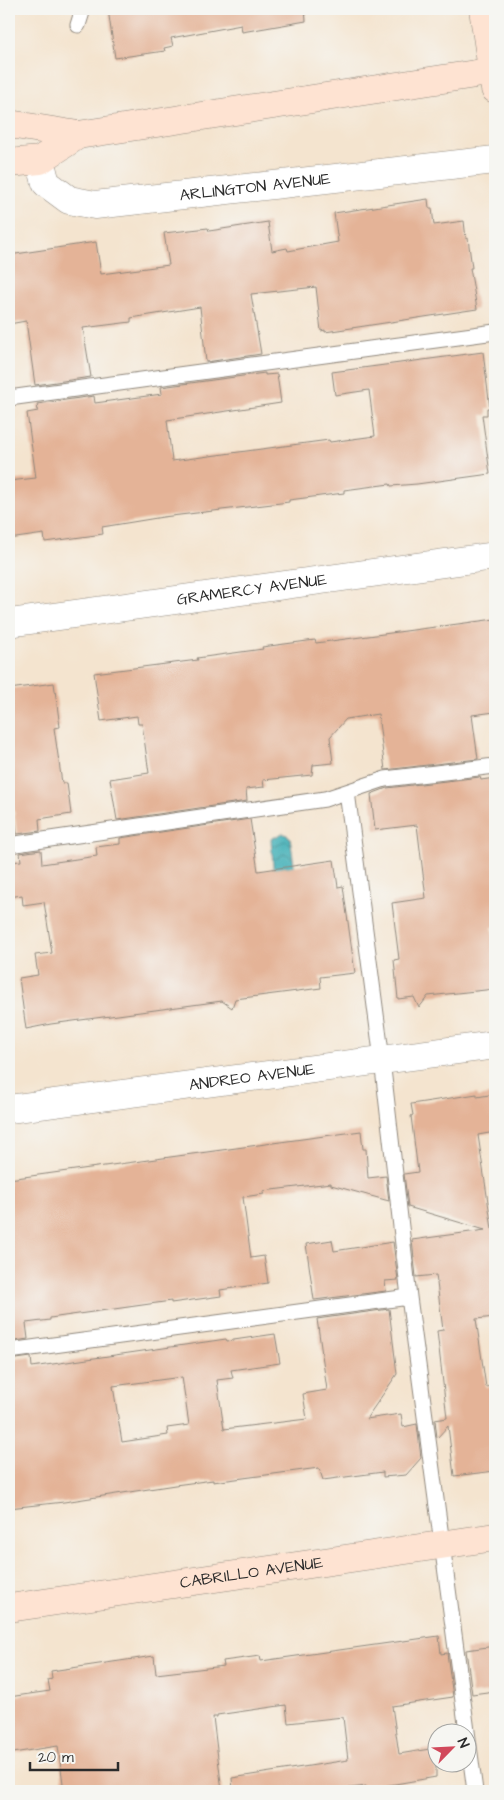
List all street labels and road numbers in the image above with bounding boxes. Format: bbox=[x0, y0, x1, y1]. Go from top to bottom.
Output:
street label: ARLINGTON AVENUE bbox=[179, 168, 332, 206]
street label: GRAMERCY AVENUE bbox=[175, 568, 329, 611]
street label: ANDREO AVENUE bbox=[188, 1058, 317, 1096]
street label: CABRILLO AVENUE bbox=[178, 1551, 325, 1594]

